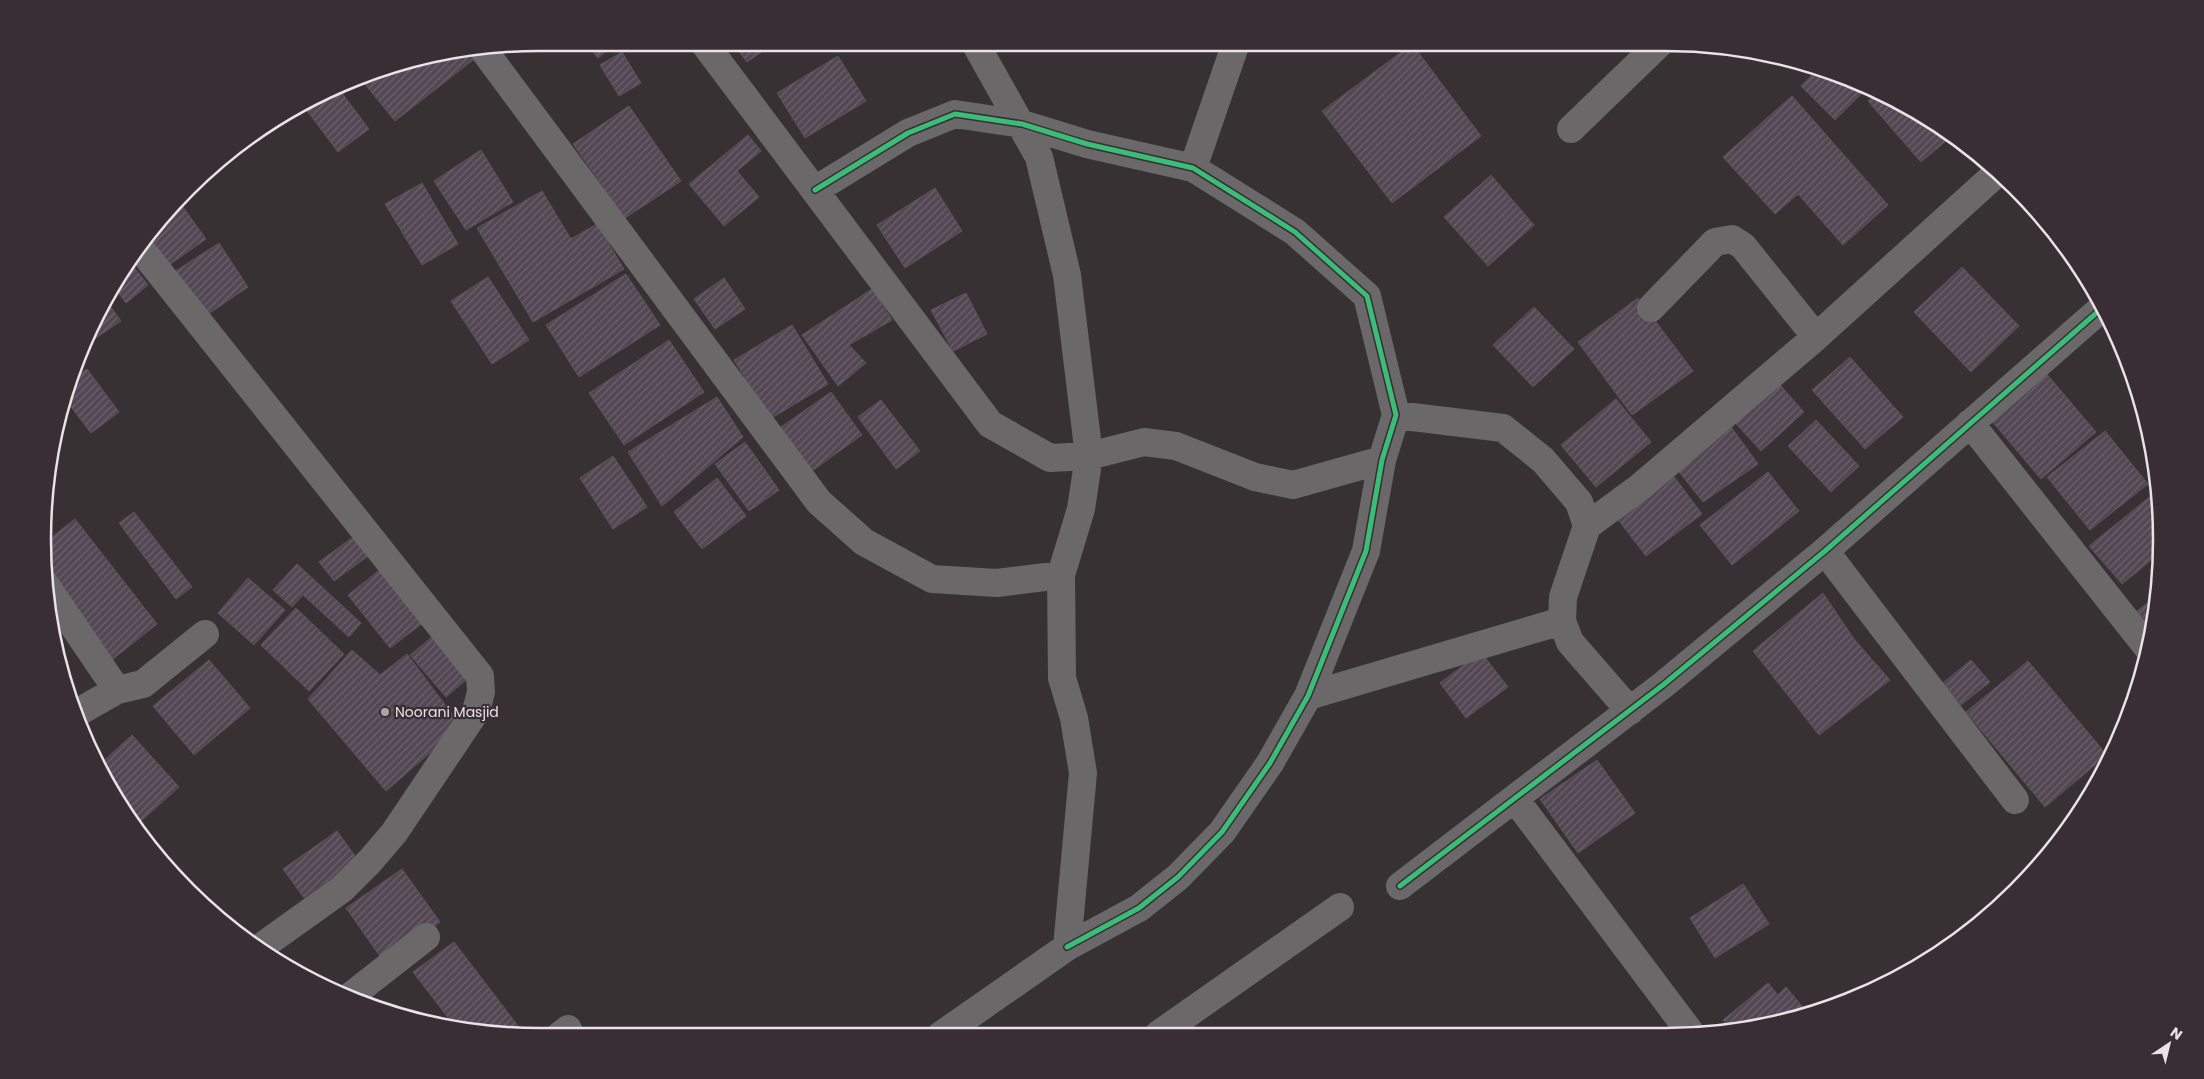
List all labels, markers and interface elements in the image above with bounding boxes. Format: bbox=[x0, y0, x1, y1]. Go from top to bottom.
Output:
place label: Noorani Masjid bbox=[395, 702, 499, 722]
marker: Noorani Masjid bbox=[379, 706, 391, 718]
north arrow bbox=[2144, 1019, 2194, 1069]
text: N bbox=[2166, 1022, 2187, 1045]

